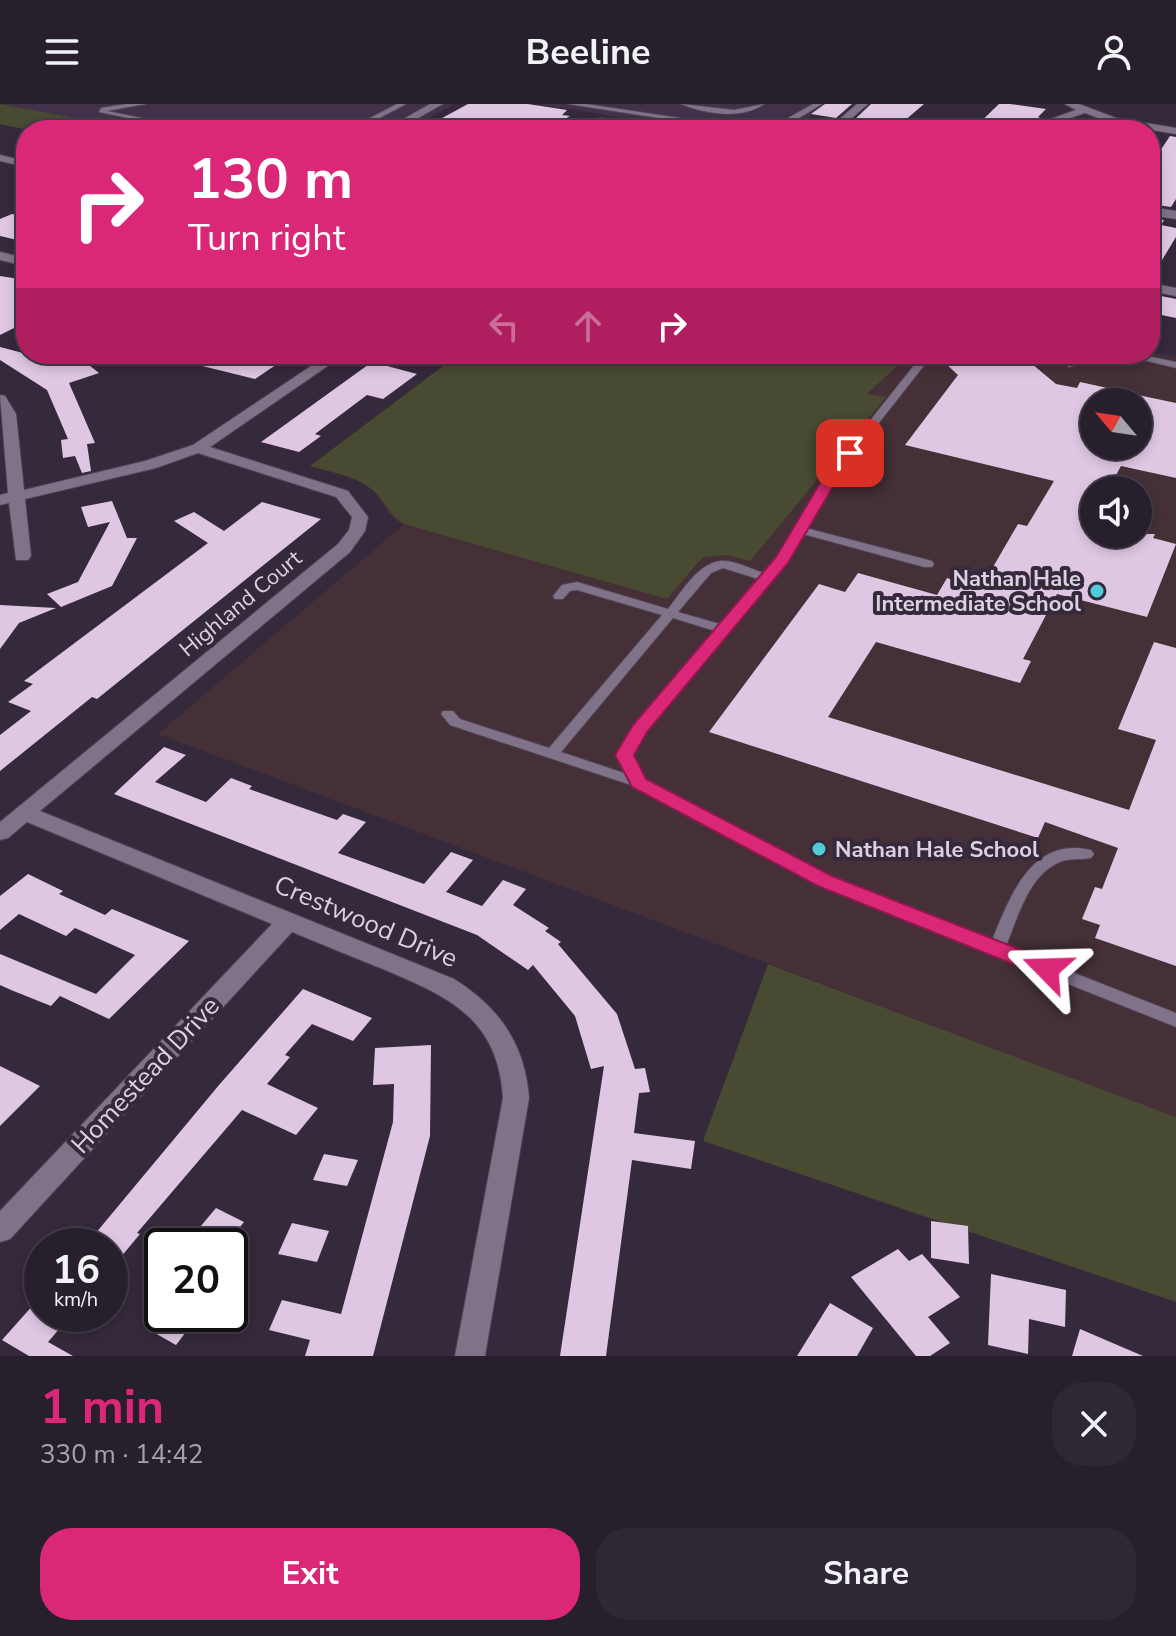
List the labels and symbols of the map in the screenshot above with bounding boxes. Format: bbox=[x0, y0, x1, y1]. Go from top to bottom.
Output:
north arrow bbox=[1080, 388, 1152, 460]
pin bbox=[816, 419, 884, 487]
street label: Highland Court bbox=[173, 544, 308, 664]
place label: Nathan Hale Intermediate School bbox=[875, 564, 1081, 619]
marker: Nathan Hale Intermediate School bbox=[1088, 582, 1106, 600]
place label: Nathan Hale School bbox=[835, 835, 1039, 865]
marker: Nathan Hale School bbox=[810, 840, 828, 858]
street label: Crestwood Drive bbox=[269, 867, 463, 976]
position arrow bbox=[1005, 927, 1089, 1011]
street label: Homestead Drive bbox=[63, 989, 227, 1161]
speed limit sign: 20 bbox=[144, 1228, 248, 1332]

